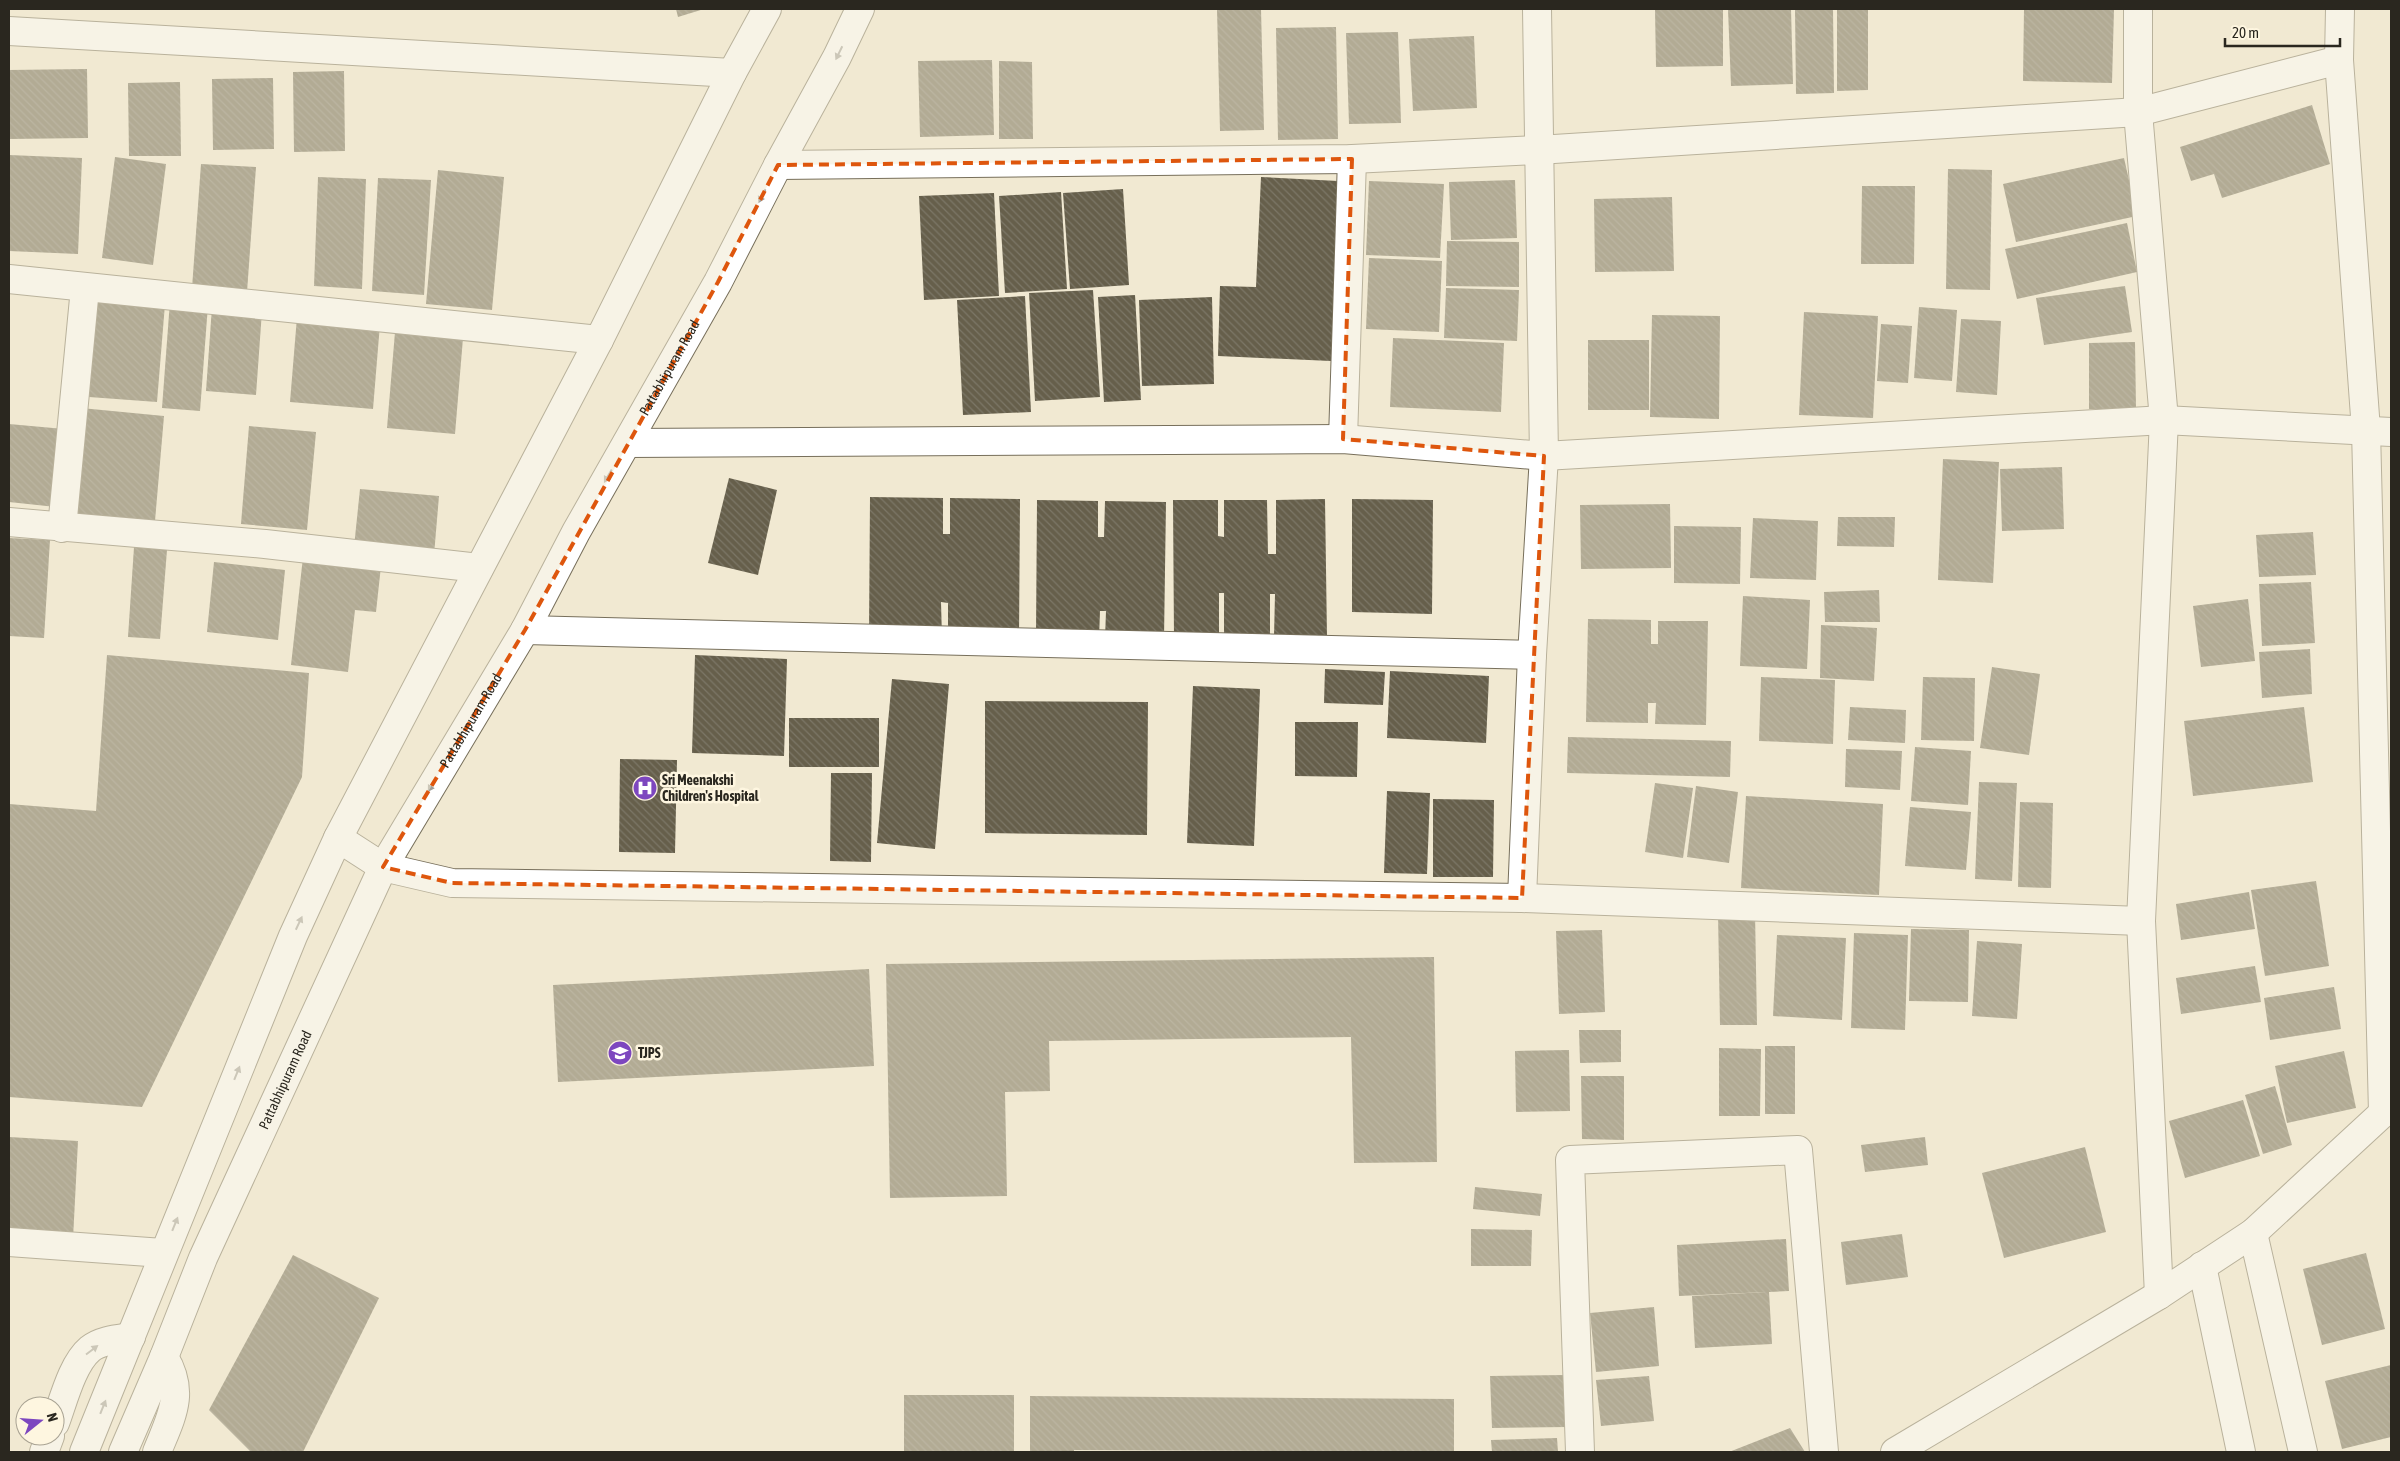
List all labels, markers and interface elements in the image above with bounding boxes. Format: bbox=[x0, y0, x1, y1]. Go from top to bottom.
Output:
scale bar bbox=[2225, 15, 2340, 47]
text: 20 m bbox=[2232, 24, 2259, 41]
one-way arrow bbox=[835, 46, 843, 60]
one-way arrow bbox=[758, 189, 766, 203]
street label: Pattabhipuram Road bbox=[636, 317, 703, 418]
one-way arrow bbox=[604, 469, 612, 484]
street label: Pattabhipuram Road bbox=[436, 671, 505, 771]
place label: Sri Meenakshi Children's Hospital bbox=[662, 772, 759, 804]
hospital icon: Sri Meenakshi Children's Hospital bbox=[632, 775, 658, 801]
one-way arrow bbox=[428, 778, 437, 791]
one-way arrow bbox=[295, 916, 303, 930]
street label: Pattabhipuram Road bbox=[255, 1028, 315, 1132]
school or university icon: TJPS bbox=[607, 1040, 633, 1066]
place label: TJPS bbox=[638, 1045, 661, 1061]
one-way arrow bbox=[233, 1066, 241, 1080]
one-way arrow bbox=[172, 1216, 180, 1231]
one-way arrow bbox=[85, 1345, 99, 1355]
north arrow bbox=[15, 1396, 65, 1446]
one-way arrow bbox=[99, 1400, 107, 1414]
text: N bbox=[44, 1411, 61, 1423]

